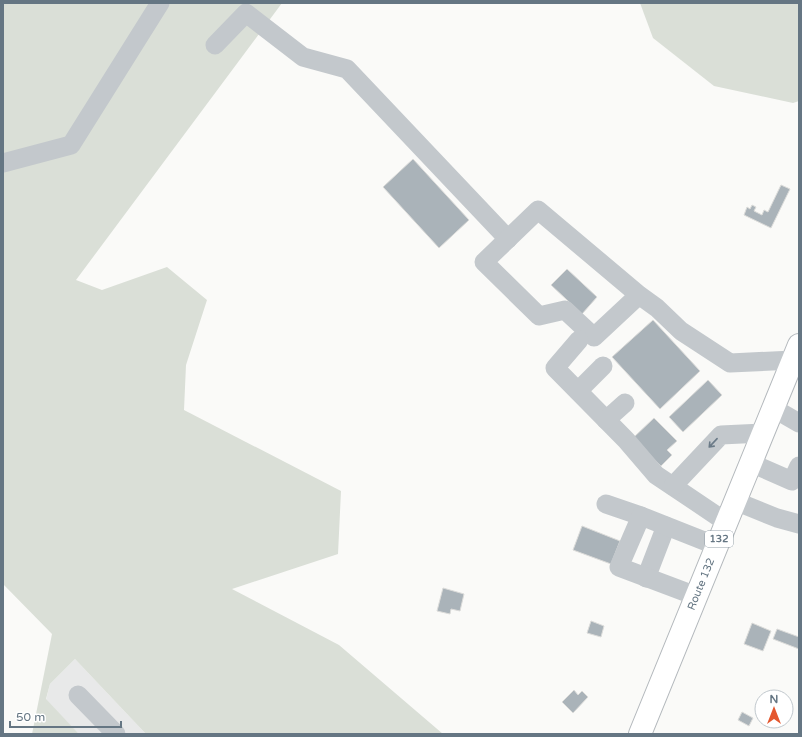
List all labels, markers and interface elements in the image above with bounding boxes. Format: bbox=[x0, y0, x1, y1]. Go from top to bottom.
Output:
one-way arrow bbox=[708, 438, 718, 448]
road number: 132 bbox=[705, 531, 733, 547]
street label: Route 132 bbox=[685, 556, 717, 612]
north arrow bbox=[754, 689, 794, 729]
text: N bbox=[770, 693, 778, 706]
scale bar bbox=[10, 703, 121, 729]
text: 50 m bbox=[16, 710, 45, 724]

